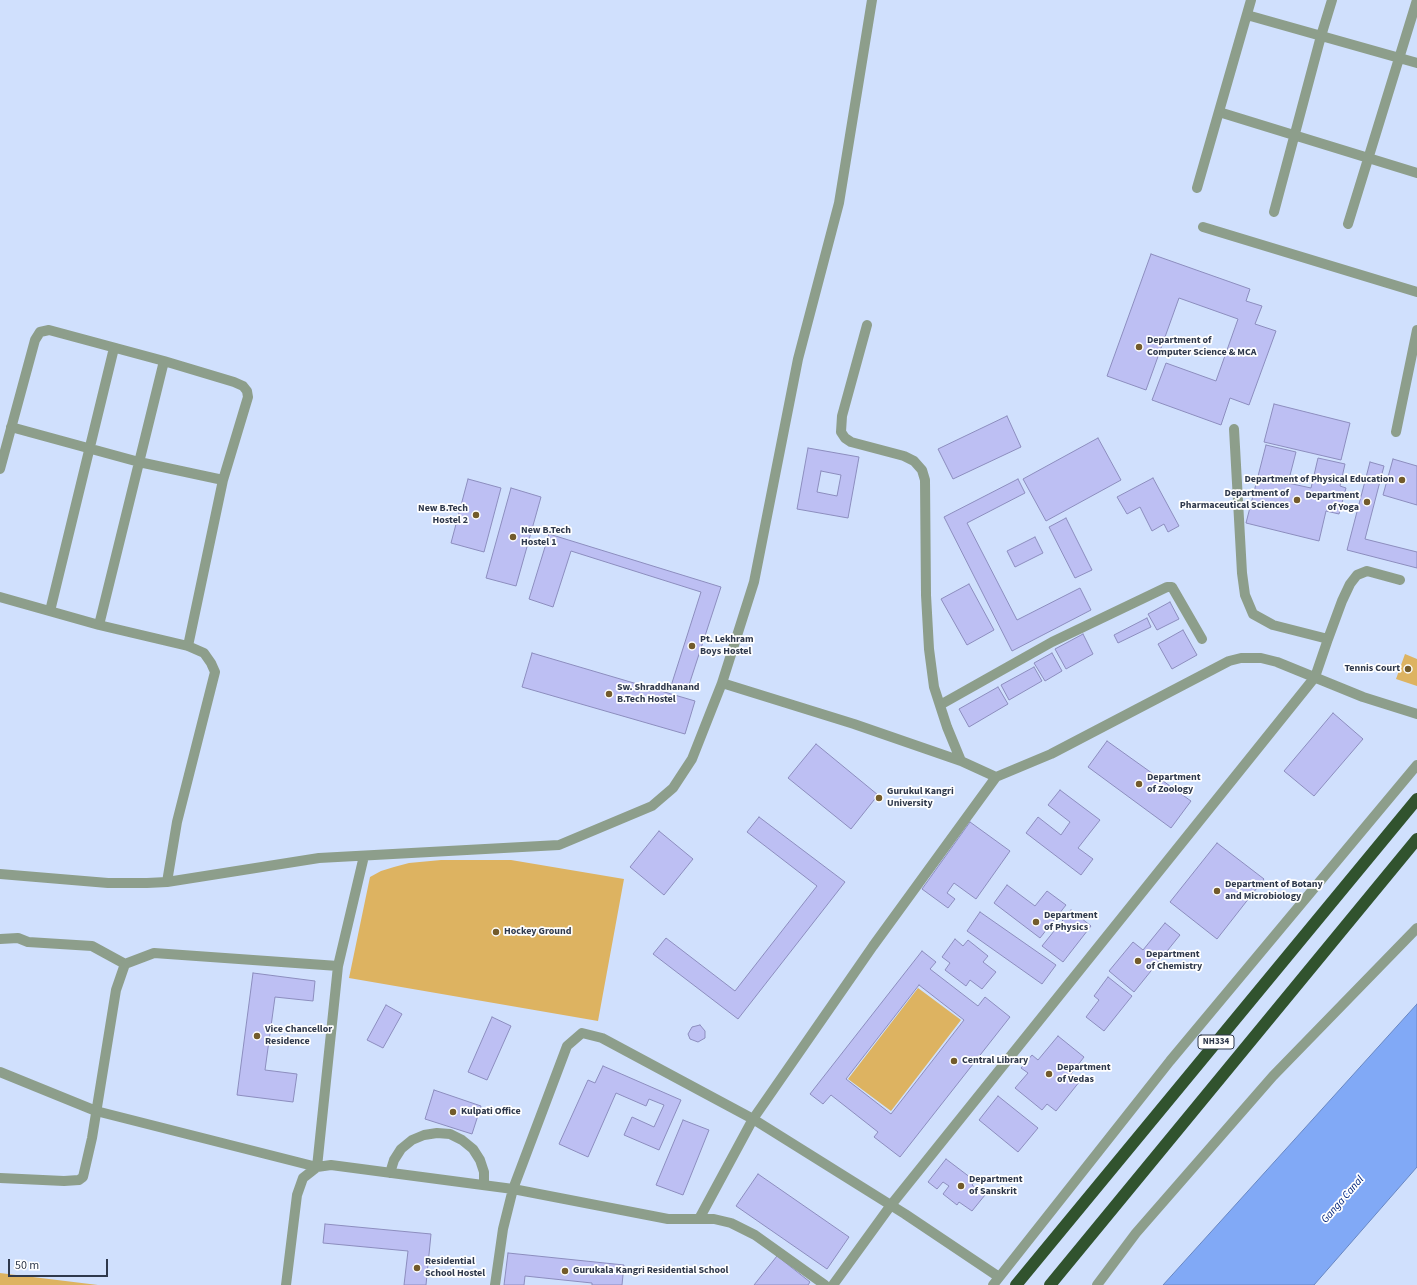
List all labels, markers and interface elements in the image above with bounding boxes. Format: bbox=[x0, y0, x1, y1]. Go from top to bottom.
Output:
place label: Department of Computer Science & MCA bbox=[1147, 335, 1256, 358]
marker: Department of Computer Science & MCA bbox=[1134, 342, 1144, 352]
place label: Department of Physical Education bbox=[1244, 474, 1394, 486]
marker: Department of Physical Education bbox=[1397, 475, 1407, 485]
place label: Department of Pharmaceutical Sciences bbox=[1180, 488, 1289, 512]
place label: Department of Yoga bbox=[1305, 490, 1359, 514]
marker: Department of Pharmaceutical Sciences bbox=[1292, 495, 1302, 505]
marker: Department of Yoga bbox=[1362, 497, 1372, 507]
place label: New B.Tech Hostel 2 bbox=[418, 503, 468, 526]
marker: New B.Tech Hostel 2 bbox=[471, 510, 481, 520]
place label: New B.Tech Hostel 1 bbox=[521, 525, 571, 548]
marker: New B.Tech Hostel 1 bbox=[508, 532, 518, 542]
place label: Pt. Lekhram Boys Hostel bbox=[700, 634, 754, 658]
marker: Pt. Lekhram Boys Hostel bbox=[687, 641, 697, 651]
place label: Tennis Court bbox=[1345, 663, 1400, 675]
marker: Tennis Court bbox=[1403, 664, 1413, 674]
place label: Sw. Shraddhanand B.Tech Hostel bbox=[617, 682, 700, 706]
marker: Sw. Shraddhanand B.Tech Hostel bbox=[604, 689, 614, 699]
place label: Department of Zoology bbox=[1147, 772, 1201, 796]
marker: Department of Zoology bbox=[1134, 779, 1144, 789]
place label: Gurukul Kangri University bbox=[887, 786, 954, 810]
marker: Gurukul Kangri University bbox=[874, 793, 884, 803]
place label: Department of Botany and Microbiology bbox=[1225, 879, 1323, 902]
marker: Department of Botany and Microbiology bbox=[1212, 886, 1222, 896]
place label: Department of Physics bbox=[1044, 910, 1098, 934]
marker: Department of Physics bbox=[1031, 917, 1041, 927]
place label: Hockey Ground bbox=[504, 926, 571, 938]
marker: Hockey Ground bbox=[491, 927, 501, 937]
place label: Department of Chemistry bbox=[1146, 949, 1202, 972]
marker: Department of Chemistry bbox=[1133, 956, 1143, 966]
place label: Vice Chancellor Residence bbox=[265, 1024, 332, 1048]
marker: Vice Chancellor Residence bbox=[252, 1031, 262, 1041]
road number: NH334 bbox=[1198, 1035, 1234, 1049]
place label: Central Library bbox=[962, 1055, 1028, 1067]
marker: Central Library bbox=[949, 1056, 959, 1066]
place label: Department of Vedas bbox=[1057, 1062, 1111, 1086]
marker: Department of Vedas bbox=[1044, 1069, 1054, 1079]
place label: Kulpati Office bbox=[461, 1106, 521, 1118]
marker: Kulpati Office bbox=[448, 1107, 458, 1117]
place label: Department of Sanskrit bbox=[969, 1174, 1023, 1198]
water label: Ganga Canal bbox=[1319, 1174, 1367, 1226]
marker: Department of Sanskrit bbox=[956, 1181, 966, 1191]
scale bar bbox=[10, 1251, 110, 1277]
place label: Residential School Hostel bbox=[425, 1256, 485, 1280]
text: 50 m bbox=[15, 1257, 39, 1274]
marker: Residential School Hostel bbox=[412, 1263, 422, 1273]
place label: Gurukala Kangri Residential School bbox=[573, 1265, 728, 1277]
marker: Gurukala Kangri Residential School bbox=[560, 1266, 570, 1276]

